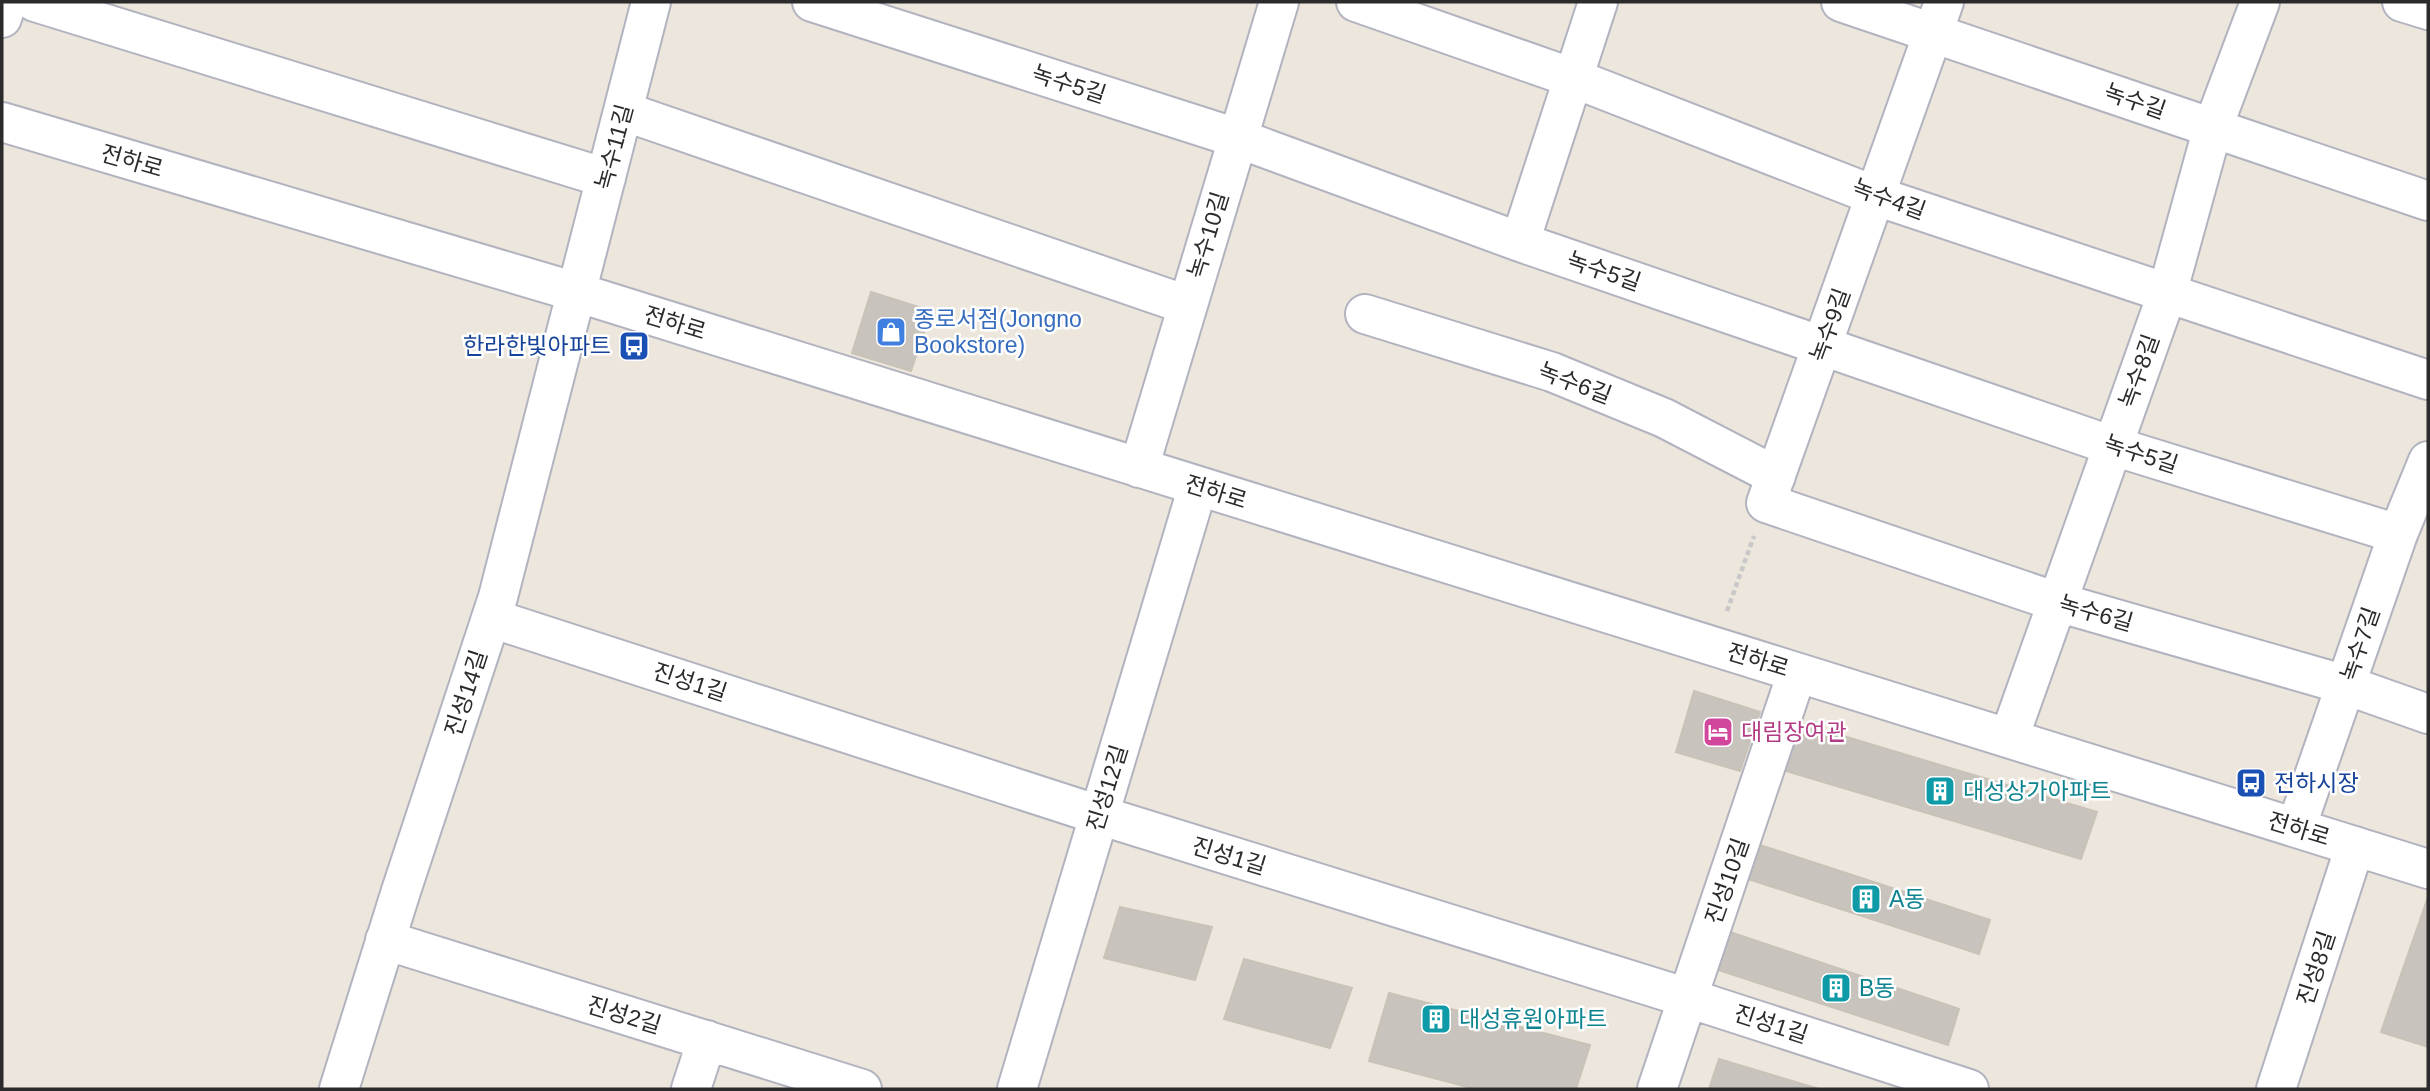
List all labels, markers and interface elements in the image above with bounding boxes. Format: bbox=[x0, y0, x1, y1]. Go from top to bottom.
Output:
street label: 녹수5길 bbox=[1029, 60, 1109, 108]
street label: 녹수길 bbox=[2101, 78, 2169, 124]
street label: 녹수11길 bbox=[590, 101, 638, 193]
street label: 전하로 bbox=[98, 140, 166, 182]
street label: 녹수4길 bbox=[1849, 174, 1929, 224]
street label: 녹수10길 bbox=[1183, 189, 1233, 281]
street label: 녹수5길 bbox=[1564, 246, 1644, 296]
street label: 녹수9길 bbox=[1805, 285, 1855, 365]
street label: 전하로 bbox=[641, 301, 709, 345]
place label: 종로서점(Jongno Bookstore) bbox=[914, 306, 1082, 358]
shop icon: 종로서점(Jongno Bookstore) bbox=[874, 315, 908, 349]
bus stop icon: 한라한빛아파트 bbox=[617, 329, 651, 363]
street label: 녹수8길 bbox=[2114, 331, 2164, 411]
place label: 한라한빛아파트 bbox=[463, 333, 611, 359]
street label: 녹수6길 bbox=[1535, 357, 1615, 409]
street label: 녹수5길 bbox=[2101, 430, 2181, 478]
street label: 전하로 bbox=[1182, 470, 1250, 514]
street label: 녹수6길 bbox=[2056, 590, 2136, 636]
street label: 녹수7길 bbox=[2335, 604, 2385, 684]
street label: 전하로 bbox=[1724, 638, 1792, 682]
street label: 진성14길 bbox=[440, 647, 492, 739]
street label: 진성1길 bbox=[650, 658, 730, 706]
hotel icon: 대림장여관 bbox=[1701, 715, 1735, 749]
place label: 대림장여관 bbox=[1741, 719, 1847, 745]
street label: 진성12길 bbox=[1082, 742, 1132, 834]
bus stop icon: 전하시장 bbox=[2234, 766, 2268, 800]
place label: 전하시장 bbox=[2274, 770, 2359, 796]
building icon: 대성상가아파트 bbox=[1923, 774, 1957, 808]
place label: 대성상가아파트 bbox=[1963, 778, 2111, 804]
street label: 전하로 bbox=[2265, 807, 2333, 851]
street label: 진성1길 bbox=[1189, 832, 1269, 880]
street label: 진성10길 bbox=[1700, 835, 1754, 927]
building icon: A동 bbox=[1849, 882, 1883, 916]
place label: A동 bbox=[1889, 886, 1926, 912]
street label: 진성8길 bbox=[2292, 928, 2340, 1008]
building icon: B동 bbox=[1819, 971, 1853, 1005]
place label: B동 bbox=[1859, 975, 1896, 1001]
street label: 진성2길 bbox=[584, 991, 664, 1039]
street label: 진성1길 bbox=[1731, 1000, 1811, 1048]
building icon: 대성휴원아파트 bbox=[1419, 1002, 1453, 1036]
place label: 대성휴원아파트 bbox=[1459, 1006, 1607, 1032]

